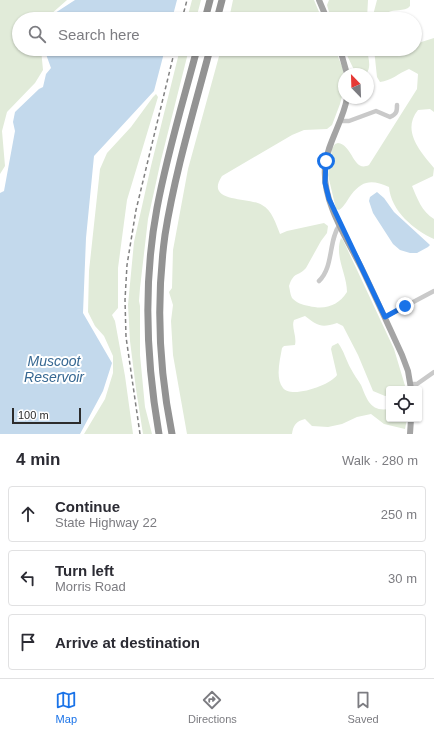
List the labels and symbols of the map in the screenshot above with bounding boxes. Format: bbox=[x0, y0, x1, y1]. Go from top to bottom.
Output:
north arrow bbox=[338, 68, 374, 104]
route start bbox=[317, 152, 335, 170]
route end bbox=[396, 297, 414, 315]
water label: Muscoot Reservoir bbox=[24, 353, 85, 385]
scale bar bbox=[12, 406, 81, 425]

